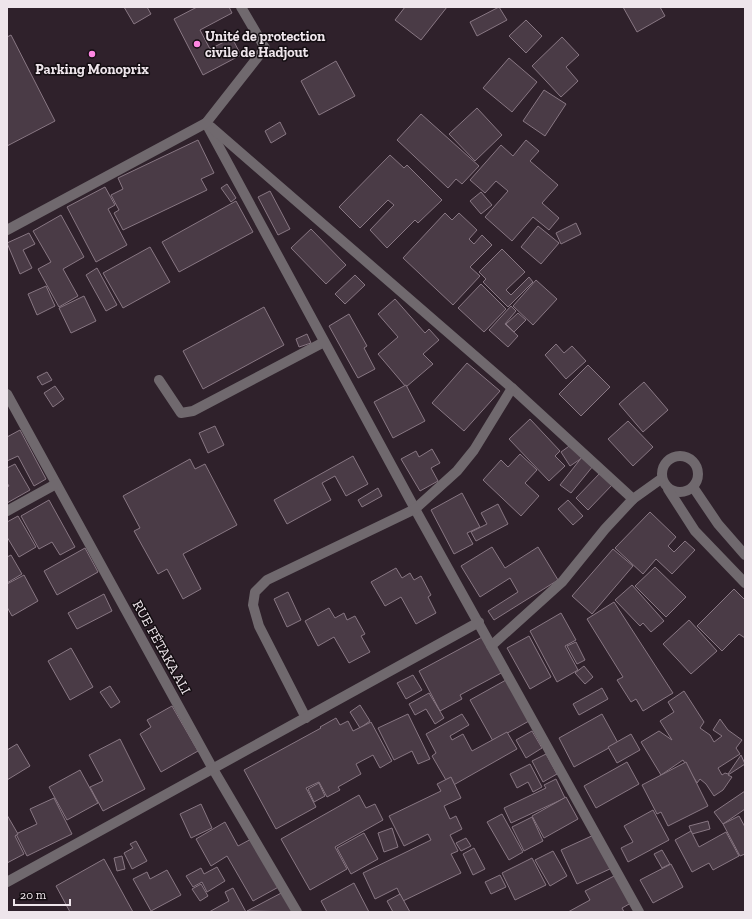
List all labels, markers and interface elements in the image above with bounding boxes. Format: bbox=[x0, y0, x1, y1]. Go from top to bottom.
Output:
place label: Unité de protection civile de Hadjout bbox=[205, 28, 326, 61]
marker: Unité de protection civile de Hadjout bbox=[192, 39, 202, 49]
marker: Parking Monoprix bbox=[87, 49, 97, 59]
place label: Parking Monoprix bbox=[35, 61, 149, 78]
street label: RUE FÉTAKA ALI bbox=[129, 597, 194, 697]
scale bar bbox=[14, 881, 70, 907]
text: 20 m bbox=[20, 888, 47, 902]

